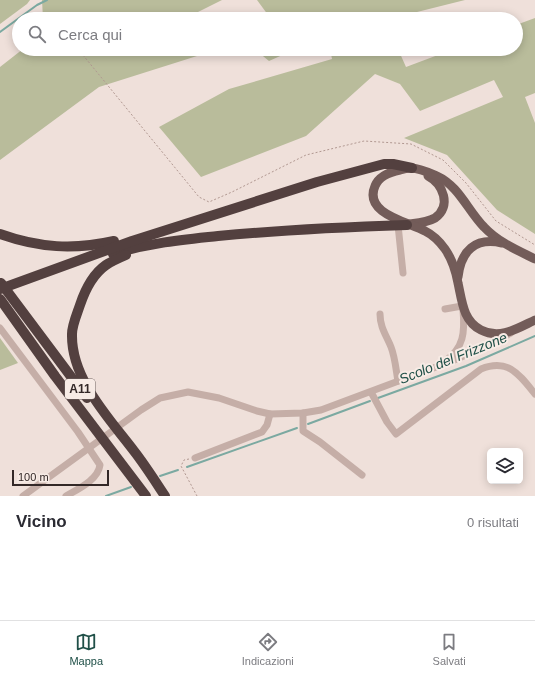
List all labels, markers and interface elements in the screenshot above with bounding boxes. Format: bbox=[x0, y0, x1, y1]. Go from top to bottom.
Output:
search box bbox=[12, 12, 523, 56]
icon: search bbox=[26, 23, 48, 45]
text: Cerca qui bbox=[58, 26, 122, 43]
water label: Scolo del Frizzone bbox=[397, 329, 510, 387]
road number: A11 bbox=[65, 379, 95, 399]
map controls bbox=[487, 448, 523, 484]
button: layers bbox=[487, 448, 523, 484]
scale bar bbox=[12, 468, 109, 487]
text: 100 m bbox=[18, 471, 49, 483]
text: Vicino bbox=[16, 512, 67, 531]
text: 0 risultati bbox=[467, 515, 519, 530]
tab: Mappa bbox=[69, 631, 103, 667]
tab: Indicazioni bbox=[242, 631, 294, 667]
tab: Salvati bbox=[433, 631, 466, 667]

